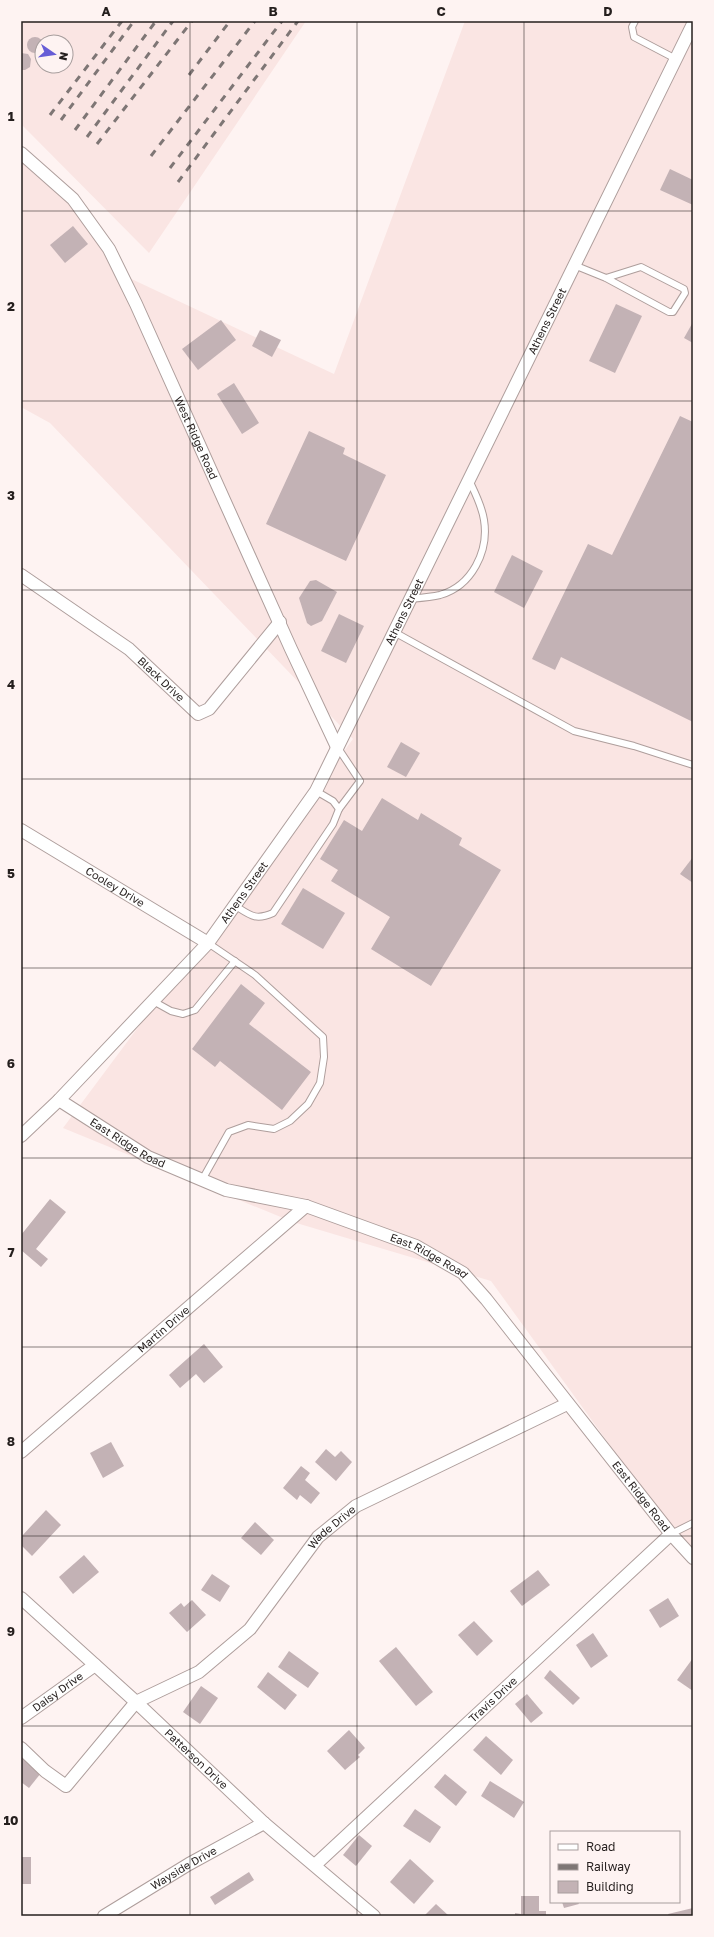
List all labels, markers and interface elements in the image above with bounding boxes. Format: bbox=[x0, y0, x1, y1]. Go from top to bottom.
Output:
text: A bbox=[101, 3, 111, 19]
text: B bbox=[268, 3, 278, 19]
text: C bbox=[436, 3, 446, 19]
text: D bbox=[603, 3, 613, 19]
north arrow bbox=[34, 34, 74, 74]
text: N bbox=[57, 51, 72, 62]
text: 1 bbox=[8, 108, 15, 124]
street label: Athens Street bbox=[525, 285, 568, 356]
text: 2 bbox=[7, 298, 15, 314]
street label: West Ridge Road bbox=[172, 394, 221, 481]
text: 3 bbox=[7, 487, 15, 503]
street label: Athens Street bbox=[382, 576, 425, 647]
street label: Black Drive bbox=[135, 654, 188, 704]
text: 4 bbox=[7, 676, 15, 692]
street label: Athens Street bbox=[217, 859, 270, 925]
street label: Cooley Drive bbox=[84, 864, 147, 909]
text: 5 bbox=[7, 865, 15, 881]
text: 6 bbox=[7, 1055, 15, 1071]
street label: East Ridge Road bbox=[88, 1115, 168, 1170]
street label: East Ridge Road bbox=[389, 1230, 471, 1281]
text: 7 bbox=[7, 1244, 15, 1260]
street label: Martin Drive bbox=[134, 1303, 192, 1355]
text: 8 bbox=[7, 1433, 15, 1449]
street label: East Ridge Road bbox=[610, 1458, 673, 1534]
street label: Wade Drive bbox=[305, 1502, 358, 1551]
text: 9 bbox=[7, 1623, 15, 1639]
street label: Daisy Drive bbox=[30, 1669, 85, 1714]
street label: Travis Drive bbox=[466, 1674, 519, 1725]
street label: Patterson Drive bbox=[162, 1726, 231, 1791]
text: 10 bbox=[3, 1812, 19, 1828]
legend bbox=[550, 1831, 680, 1903]
text: Road bbox=[586, 1839, 615, 1854]
street label: Wayside Drive bbox=[148, 1843, 219, 1892]
text: Railway bbox=[586, 1859, 631, 1874]
text: Building bbox=[586, 1879, 634, 1894]

